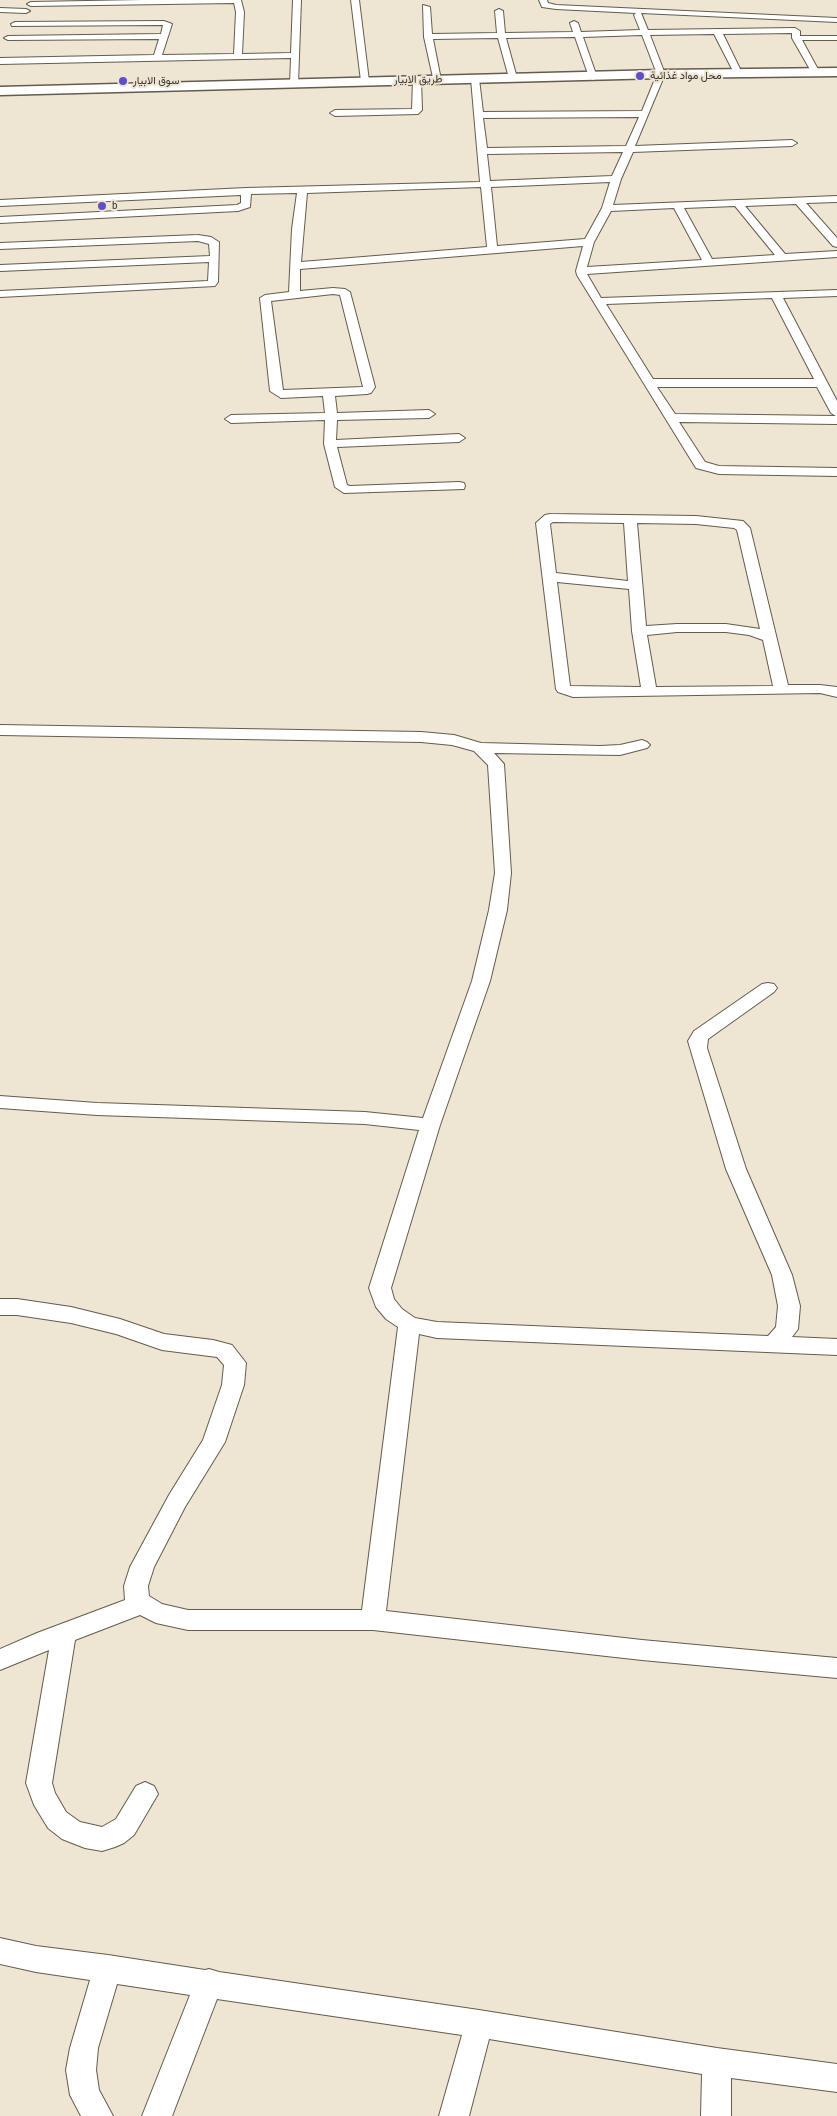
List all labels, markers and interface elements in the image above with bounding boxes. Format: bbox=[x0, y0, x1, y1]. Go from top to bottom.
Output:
place label: محل مواد غذائية bbox=[650, 69, 722, 83]
marker: محل مواد غذائية bbox=[634, 70, 646, 82]
street label: طريق الابيار bbox=[394, 73, 442, 87]
place label: سوق الابيار bbox=[133, 74, 179, 88]
marker: سوق الابيار bbox=[117, 75, 129, 87]
place label: b bbox=[112, 199, 117, 213]
marker: b bbox=[96, 200, 108, 212]

